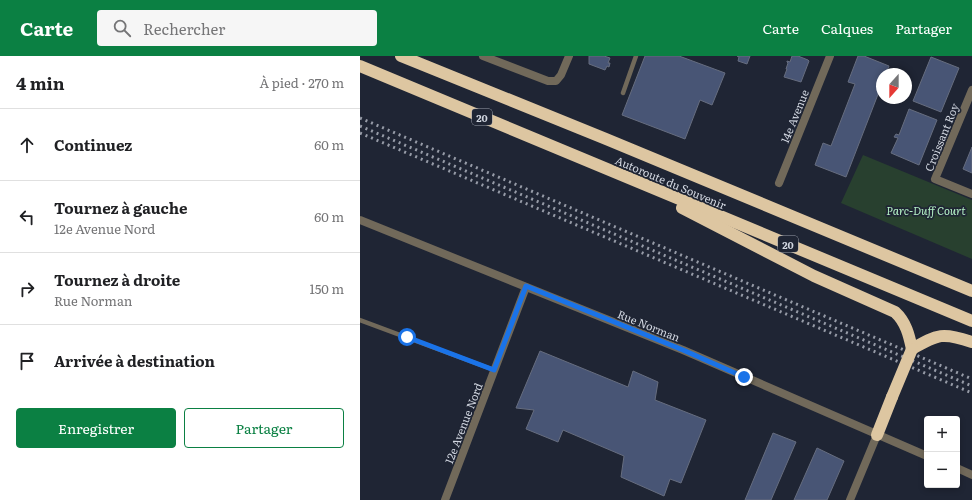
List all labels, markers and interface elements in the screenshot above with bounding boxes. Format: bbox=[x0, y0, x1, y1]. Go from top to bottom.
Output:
search box bbox=[97, 10, 377, 46]
text: Carte bbox=[20, 14, 73, 42]
icon: search bbox=[111, 17, 133, 39]
text: Rechercher bbox=[143, 17, 225, 40]
text: Carte bbox=[762, 18, 799, 38]
text: Calques bbox=[821, 18, 873, 38]
text: Partager bbox=[895, 18, 952, 38]
north arrow bbox=[876, 68, 912, 104]
text: 4 min bbox=[16, 70, 65, 95]
text: À pied · 270 m bbox=[259, 73, 344, 92]
street label: 14e Avenue bbox=[776, 86, 812, 145]
street label: Croissant Roy bbox=[920, 100, 962, 174]
road number: 20 bbox=[472, 109, 492, 125]
text: Continuez bbox=[54, 133, 132, 156]
icon: ahead bbox=[16, 134, 38, 156]
text: 60 m bbox=[314, 135, 344, 154]
street label: Autoroute du Souvenir bbox=[613, 151, 730, 213]
text: Tournez à gauche bbox=[54, 196, 187, 219]
park label: Parc-Duff Court bbox=[886, 202, 966, 218]
icon: left bbox=[16, 206, 38, 228]
text: 60 m bbox=[314, 207, 344, 226]
text: 12e Avenue Nord bbox=[54, 219, 155, 238]
road number: 20 bbox=[778, 236, 798, 252]
text: Tournez à droite bbox=[54, 268, 180, 291]
icon: right bbox=[16, 278, 38, 300]
text: 150 m bbox=[309, 279, 344, 298]
text: Rue Norman bbox=[54, 291, 132, 310]
street label: Rue Norman bbox=[615, 305, 683, 345]
route start bbox=[398, 328, 416, 346]
text: Arrivée à destination bbox=[54, 349, 215, 372]
icon: arrive bbox=[16, 350, 38, 372]
route end bbox=[735, 368, 753, 386]
street label: 12e Avenue Nord bbox=[440, 380, 486, 466]
button: Enregistrer bbox=[16, 408, 176, 448]
button: Partager bbox=[184, 408, 344, 448]
map controls bbox=[924, 416, 960, 488]
button: + bbox=[924, 416, 960, 452]
button: − bbox=[924, 452, 960, 488]

